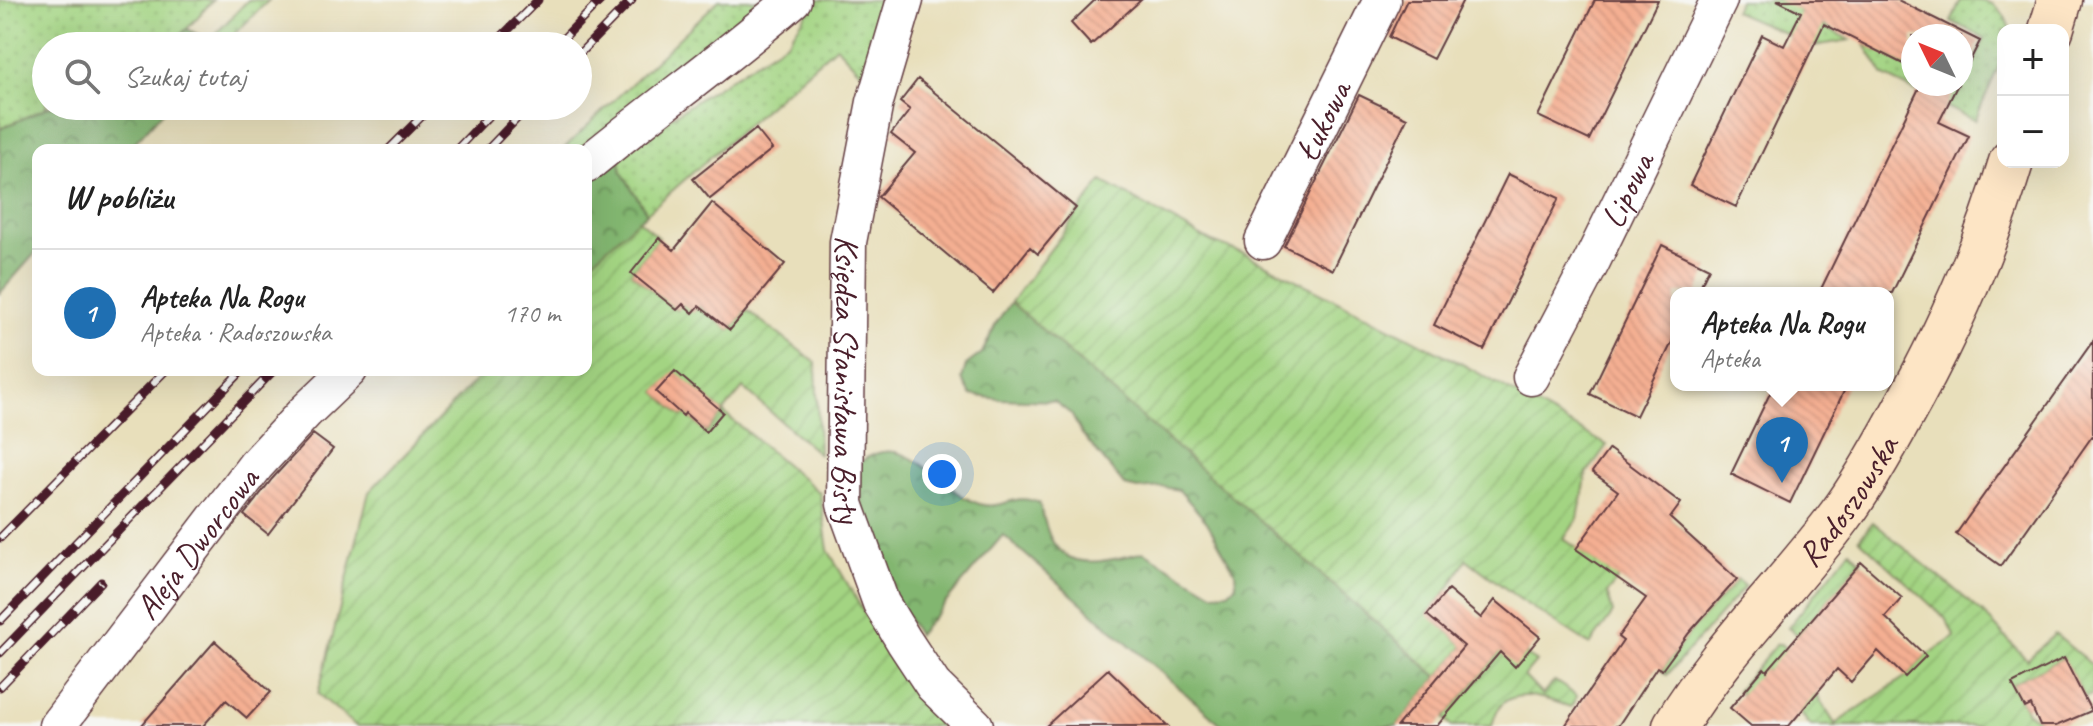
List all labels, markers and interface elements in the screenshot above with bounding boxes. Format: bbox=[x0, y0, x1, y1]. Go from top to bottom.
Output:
north arrow bbox=[1901, 24, 1973, 96]
map controls bbox=[1997, 24, 2069, 168]
button: + bbox=[1997, 24, 2069, 96]
search box bbox=[32, 32, 592, 120]
icon: search bbox=[60, 54, 104, 98]
text: Szukaj tutaj bbox=[124, 57, 246, 95]
street label: Łukowa bbox=[1285, 71, 1362, 168]
button: − bbox=[1997, 96, 2069, 168]
street label: Lipowa bbox=[1591, 143, 1665, 235]
text: W pobliżu bbox=[64, 175, 173, 218]
street label: Księdza Stanisława Bisty bbox=[823, 236, 872, 531]
text: Apteka Na Rogu bbox=[140, 278, 304, 316]
popup bbox=[1670, 287, 1894, 391]
text: 1 bbox=[84, 297, 96, 330]
text: 170 m bbox=[504, 297, 560, 330]
text: Apteka Na Rogu bbox=[1700, 304, 1864, 342]
text: Apteka · Radoszowska bbox=[140, 316, 331, 349]
text: Apteka bbox=[1700, 342, 1760, 375]
pin: 1 bbox=[1756, 417, 1808, 483]
street label: Radoszowska bbox=[1788, 427, 1909, 575]
your location bbox=[922, 454, 962, 494]
street label: Aleja Dworcowa bbox=[125, 457, 270, 628]

